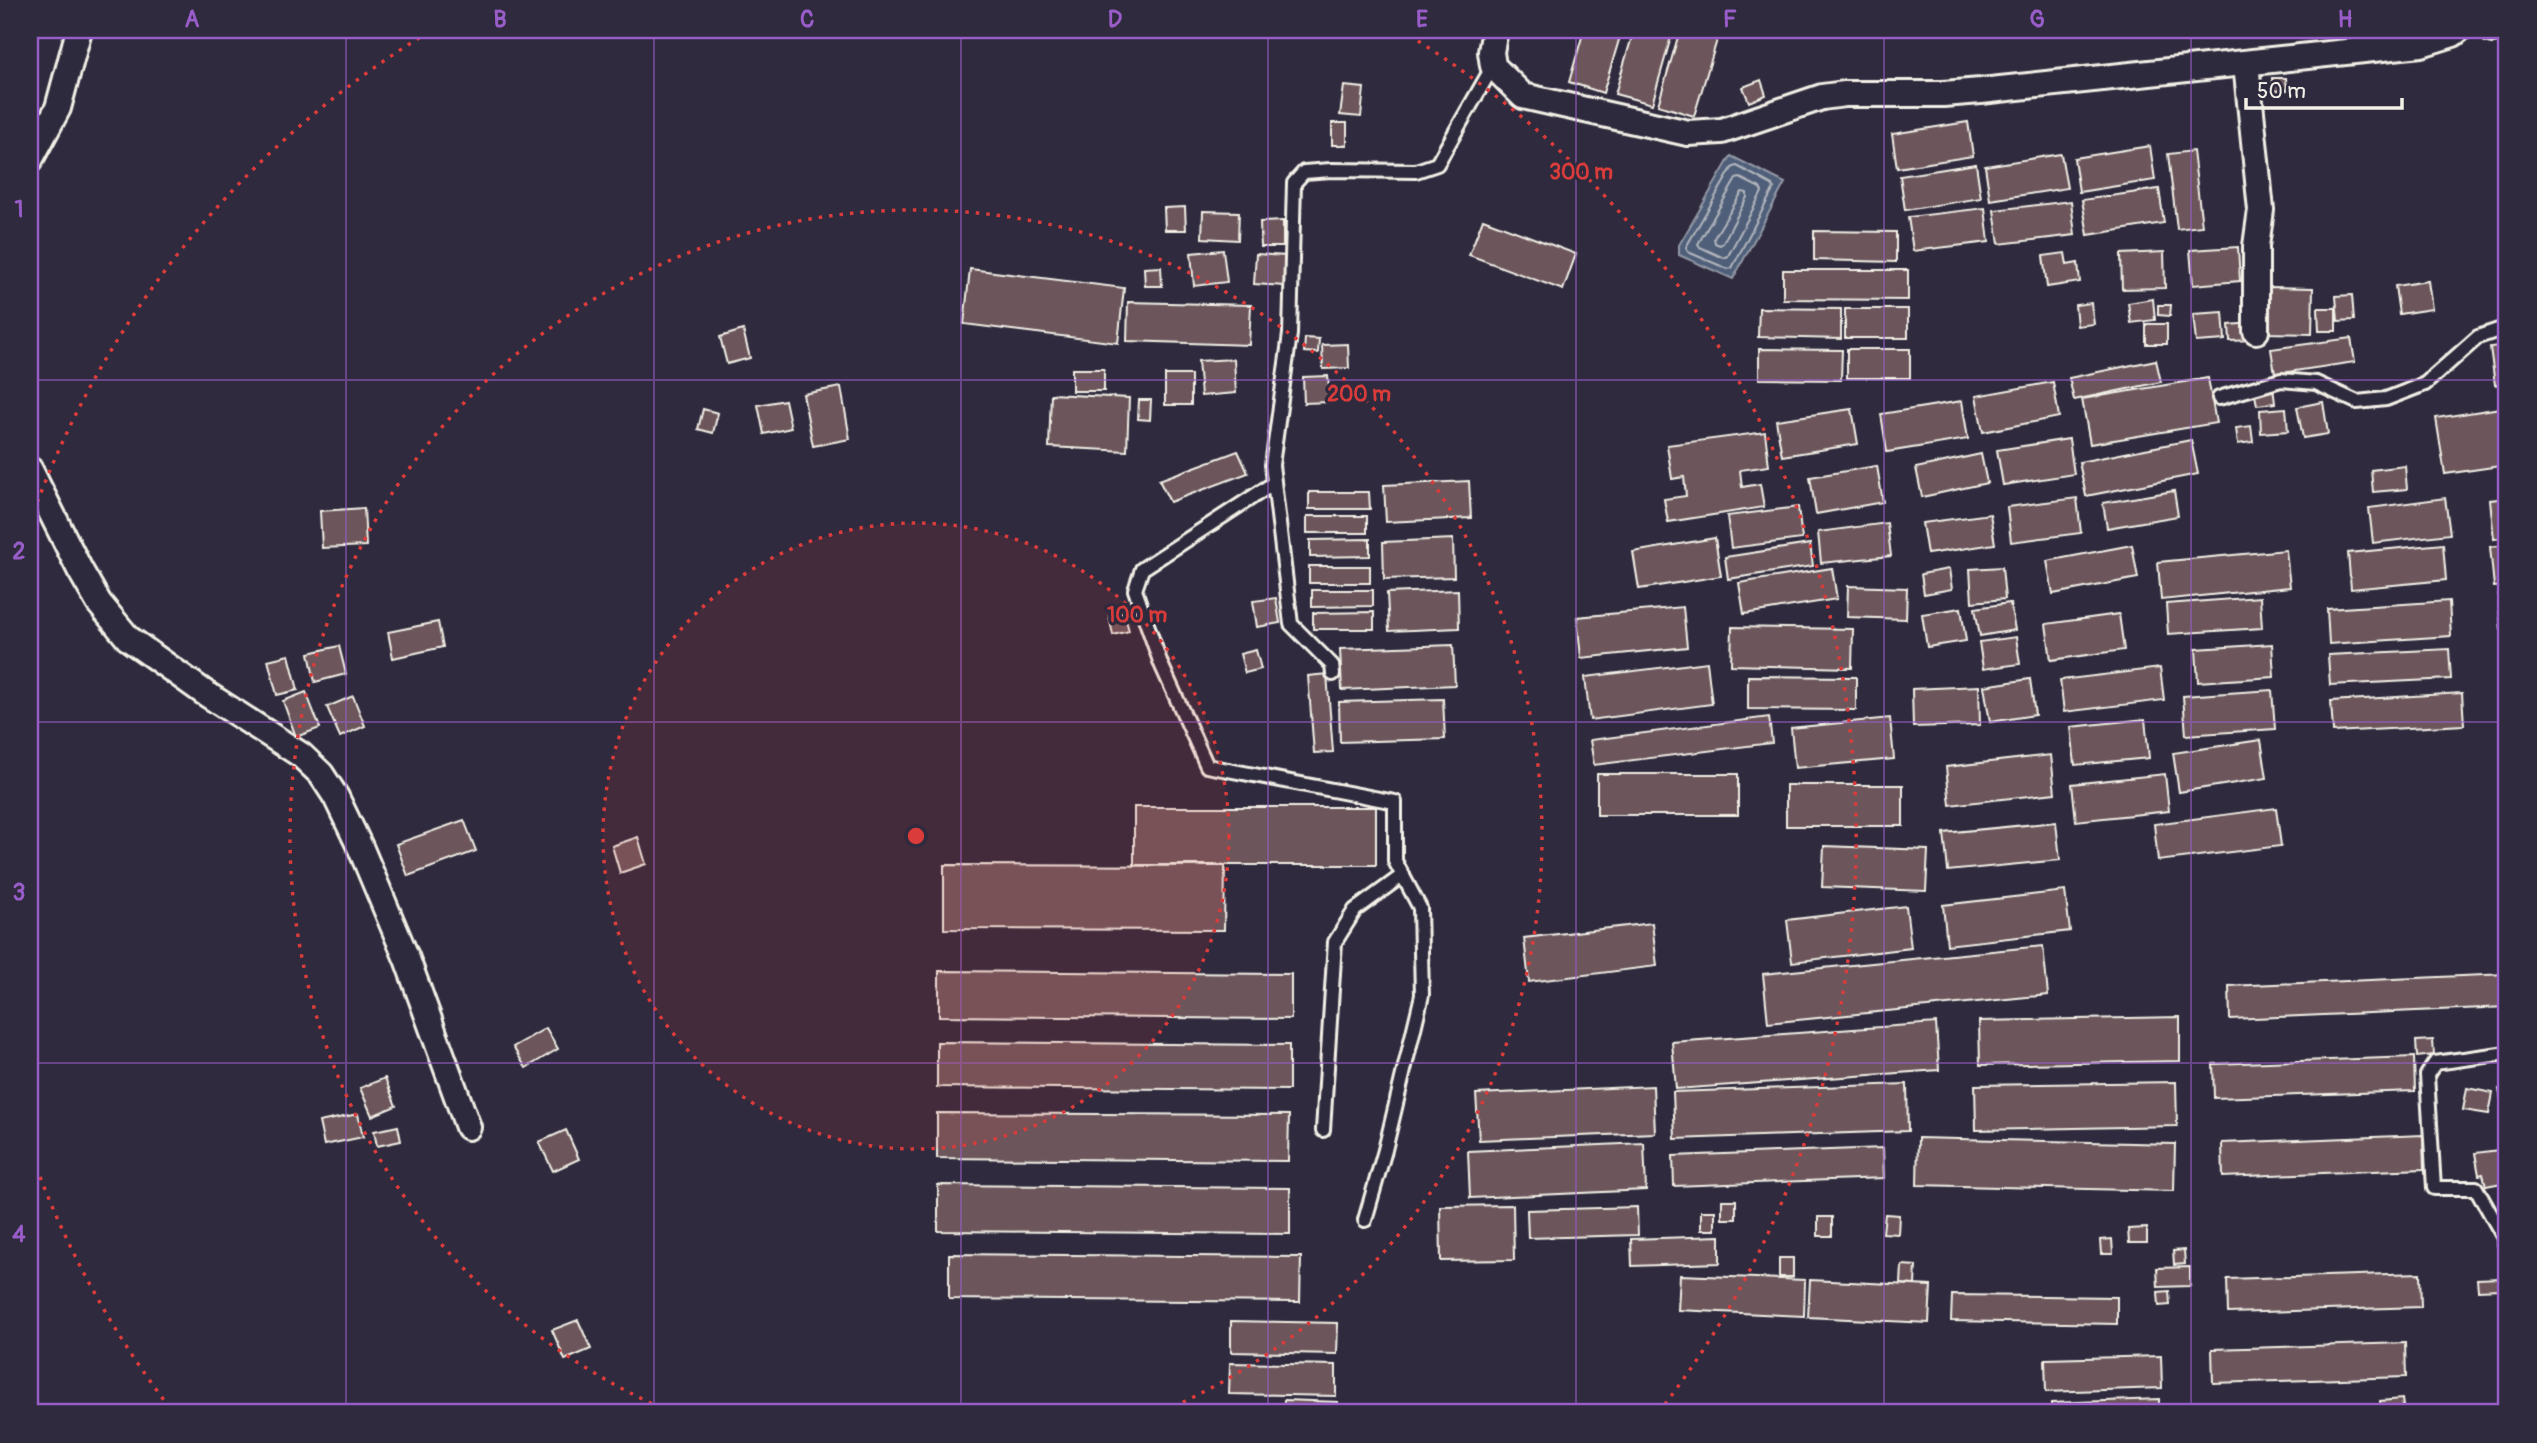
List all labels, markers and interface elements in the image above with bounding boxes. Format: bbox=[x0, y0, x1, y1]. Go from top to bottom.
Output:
text: A bbox=[185, 5, 200, 34]
text: B bbox=[493, 5, 507, 34]
text: C bbox=[800, 5, 814, 34]
text: D bbox=[1108, 5, 1122, 34]
text: E bbox=[1416, 5, 1428, 34]
text: F bbox=[1723, 5, 1737, 34]
text: G bbox=[2029, 5, 2045, 34]
text: H bbox=[2338, 5, 2352, 34]
scale bar bbox=[2246, 66, 2402, 110]
text: 50 m bbox=[2257, 78, 2306, 105]
text: 300 m bbox=[1549, 159, 1613, 186]
text: 1 bbox=[15, 195, 24, 224]
text: 200 m bbox=[1327, 381, 1391, 408]
text: 2 bbox=[13, 537, 26, 566]
text: 100 m bbox=[1107, 602, 1167, 629]
centre of rings bbox=[904, 824, 928, 848]
text: 3 bbox=[13, 878, 25, 907]
text: 4 bbox=[12, 1220, 26, 1249]

